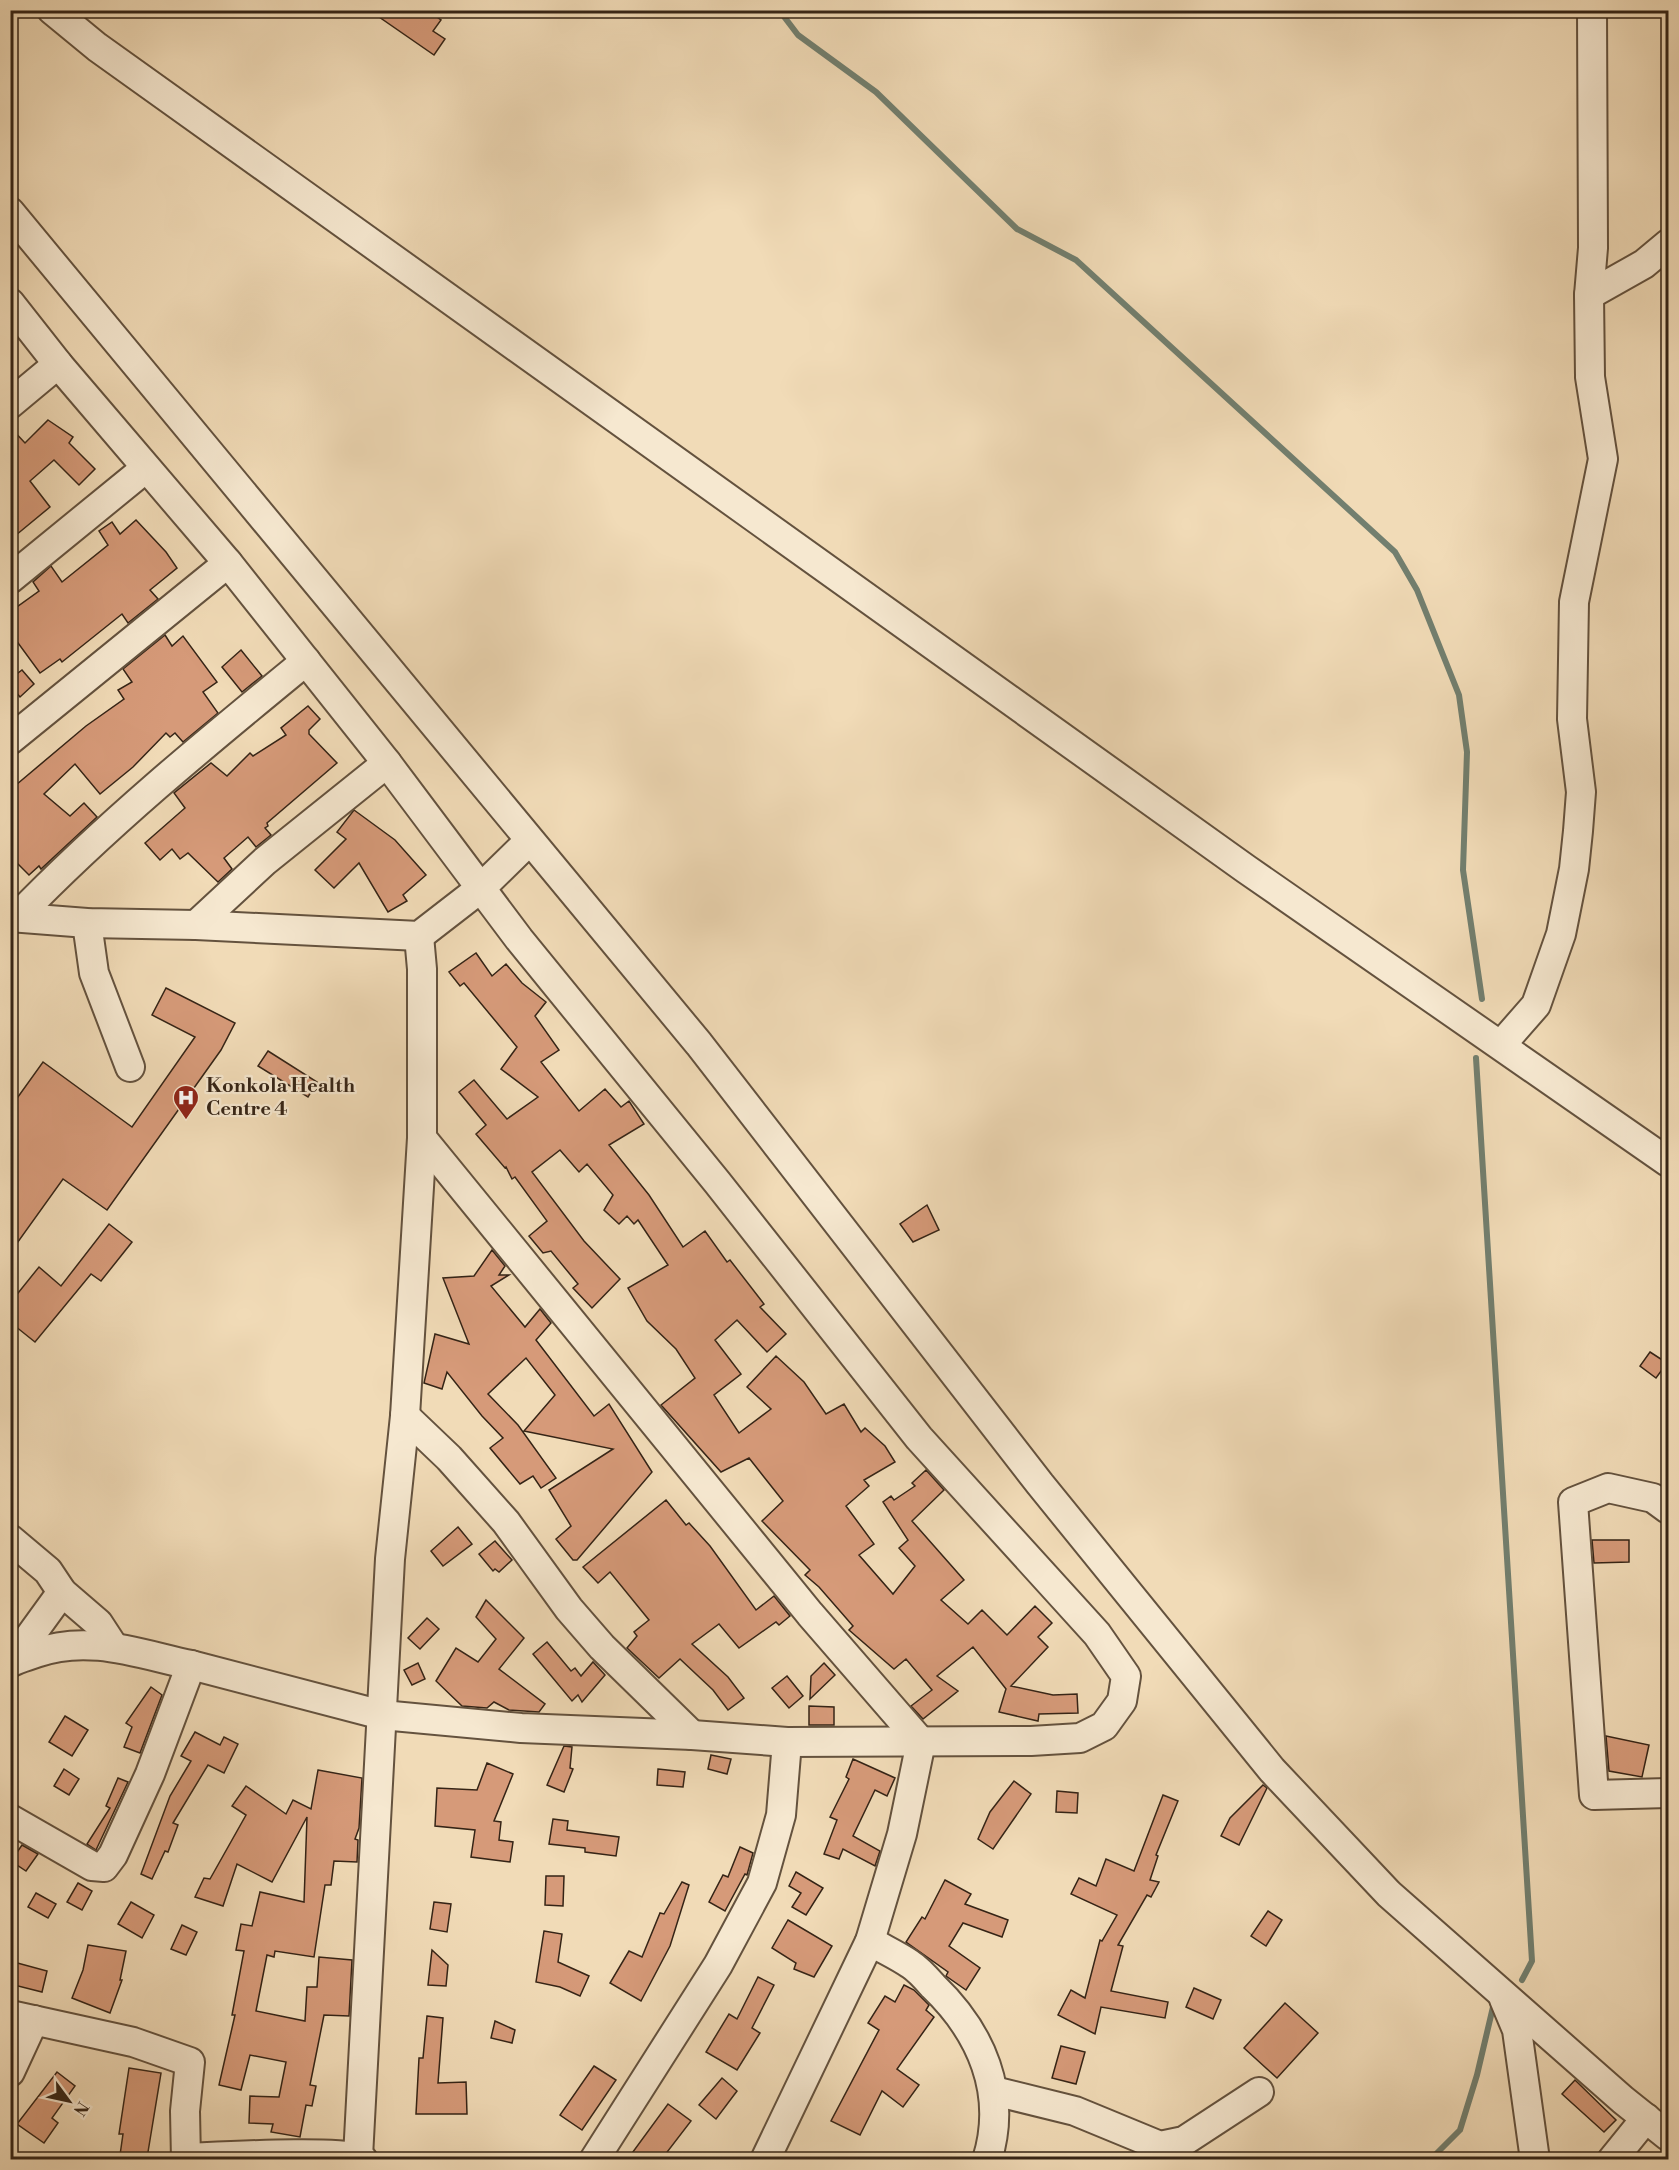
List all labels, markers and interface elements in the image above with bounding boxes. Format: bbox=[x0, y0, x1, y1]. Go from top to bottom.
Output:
place label: Konkola Health Centre 4 bbox=[206, 1074, 356, 1122]
hospital icon: Konkola Health Centre 4 bbox=[171, 1083, 201, 1121]
north arrow bbox=[39, 2071, 99, 2131]
text: N bbox=[69, 2098, 93, 2120]

